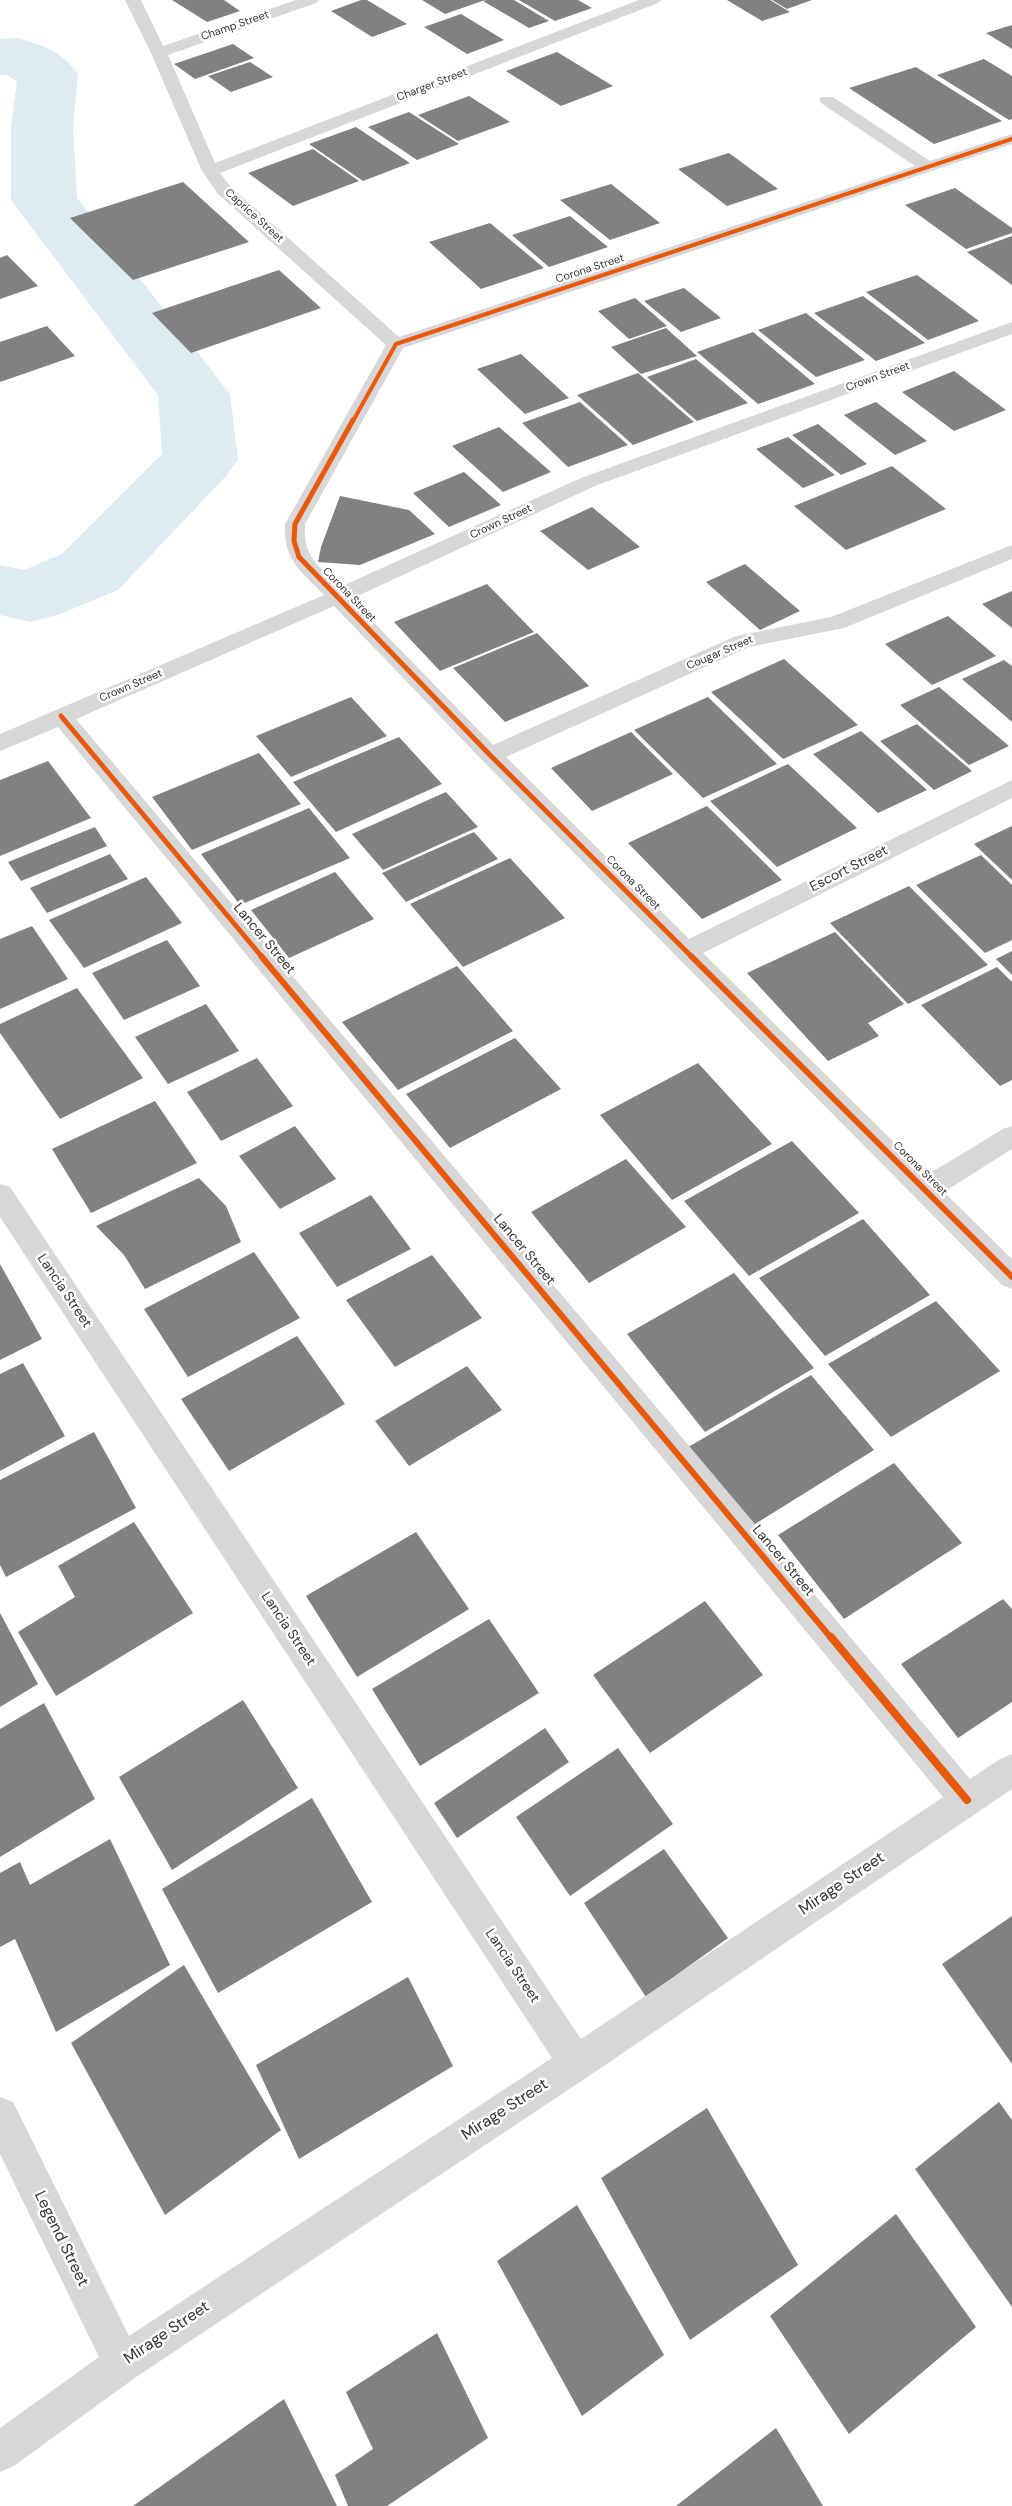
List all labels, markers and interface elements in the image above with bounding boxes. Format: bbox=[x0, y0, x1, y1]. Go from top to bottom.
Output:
street label: Champ Street bbox=[199, 8, 271, 44]
street label: Charger Street bbox=[395, 65, 469, 105]
street label: Caprice Street bbox=[222, 186, 286, 246]
street label: Corona Street bbox=[554, 252, 626, 286]
street label: Crown Street bbox=[844, 359, 912, 395]
street label: Crown Street bbox=[468, 502, 534, 542]
street label: Corona Street bbox=[320, 565, 378, 625]
street label: Cougar Street bbox=[685, 633, 755, 673]
street label: Crown Street bbox=[98, 667, 164, 705]
street label: Escort Street bbox=[807, 842, 891, 896]
street label: Corona Street bbox=[603, 853, 663, 913]
street label: Lancer Street bbox=[229, 900, 299, 978]
street label: Corona Street bbox=[890, 1139, 950, 1199]
street label: Lancer Street bbox=[489, 1211, 559, 1289]
street label: Lancia Street bbox=[33, 1251, 95, 1331]
street label: Lancer Street bbox=[748, 1522, 818, 1600]
street label: Lancia Street bbox=[257, 1589, 319, 1669]
street label: Mirage Street bbox=[796, 1848, 888, 1920]
street label: Lancia Street bbox=[481, 1926, 543, 2006]
street label: Mirage Street bbox=[458, 2075, 552, 2145]
street label: Legend Street bbox=[30, 2188, 92, 2290]
street label: Mirage Street bbox=[121, 2297, 213, 2369]

